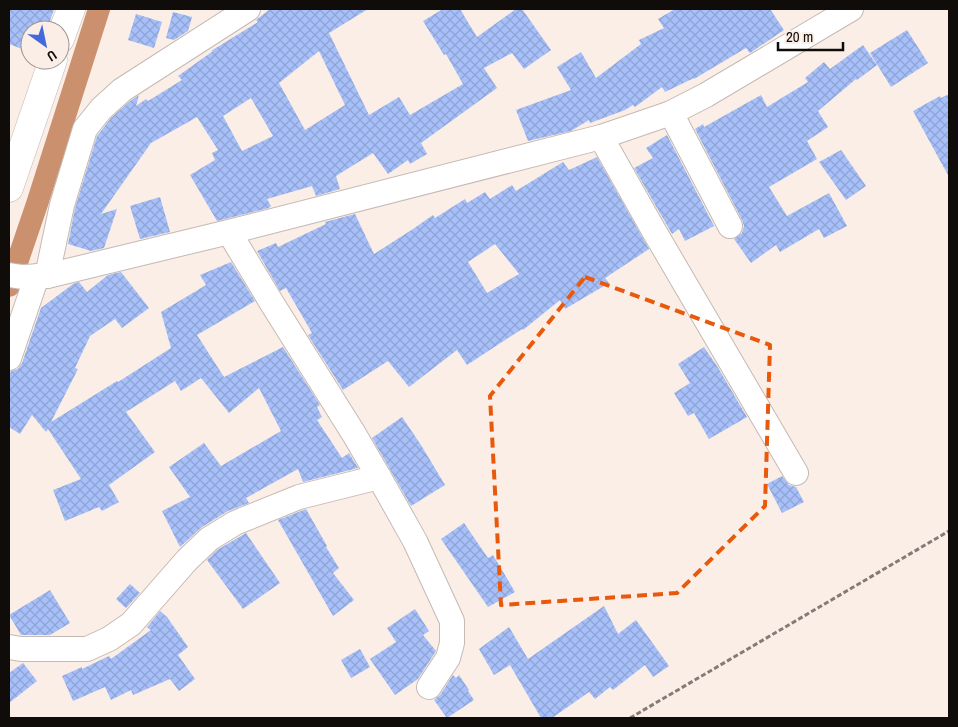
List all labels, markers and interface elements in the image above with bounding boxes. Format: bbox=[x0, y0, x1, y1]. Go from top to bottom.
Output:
north arrow bbox=[20, 20, 70, 70]
scale bar bbox=[778, 20, 843, 52]
text: 20 m bbox=[786, 26, 813, 47]
text: U bbox=[44, 46, 60, 66]

